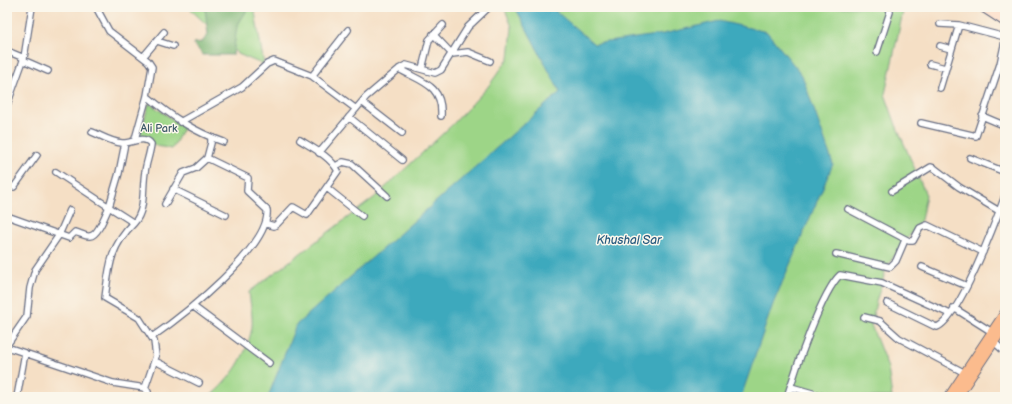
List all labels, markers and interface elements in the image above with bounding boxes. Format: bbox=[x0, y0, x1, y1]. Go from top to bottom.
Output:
park label: Ali Park bbox=[141, 122, 178, 135]
water label: Khushal Sar bbox=[597, 233, 663, 248]

